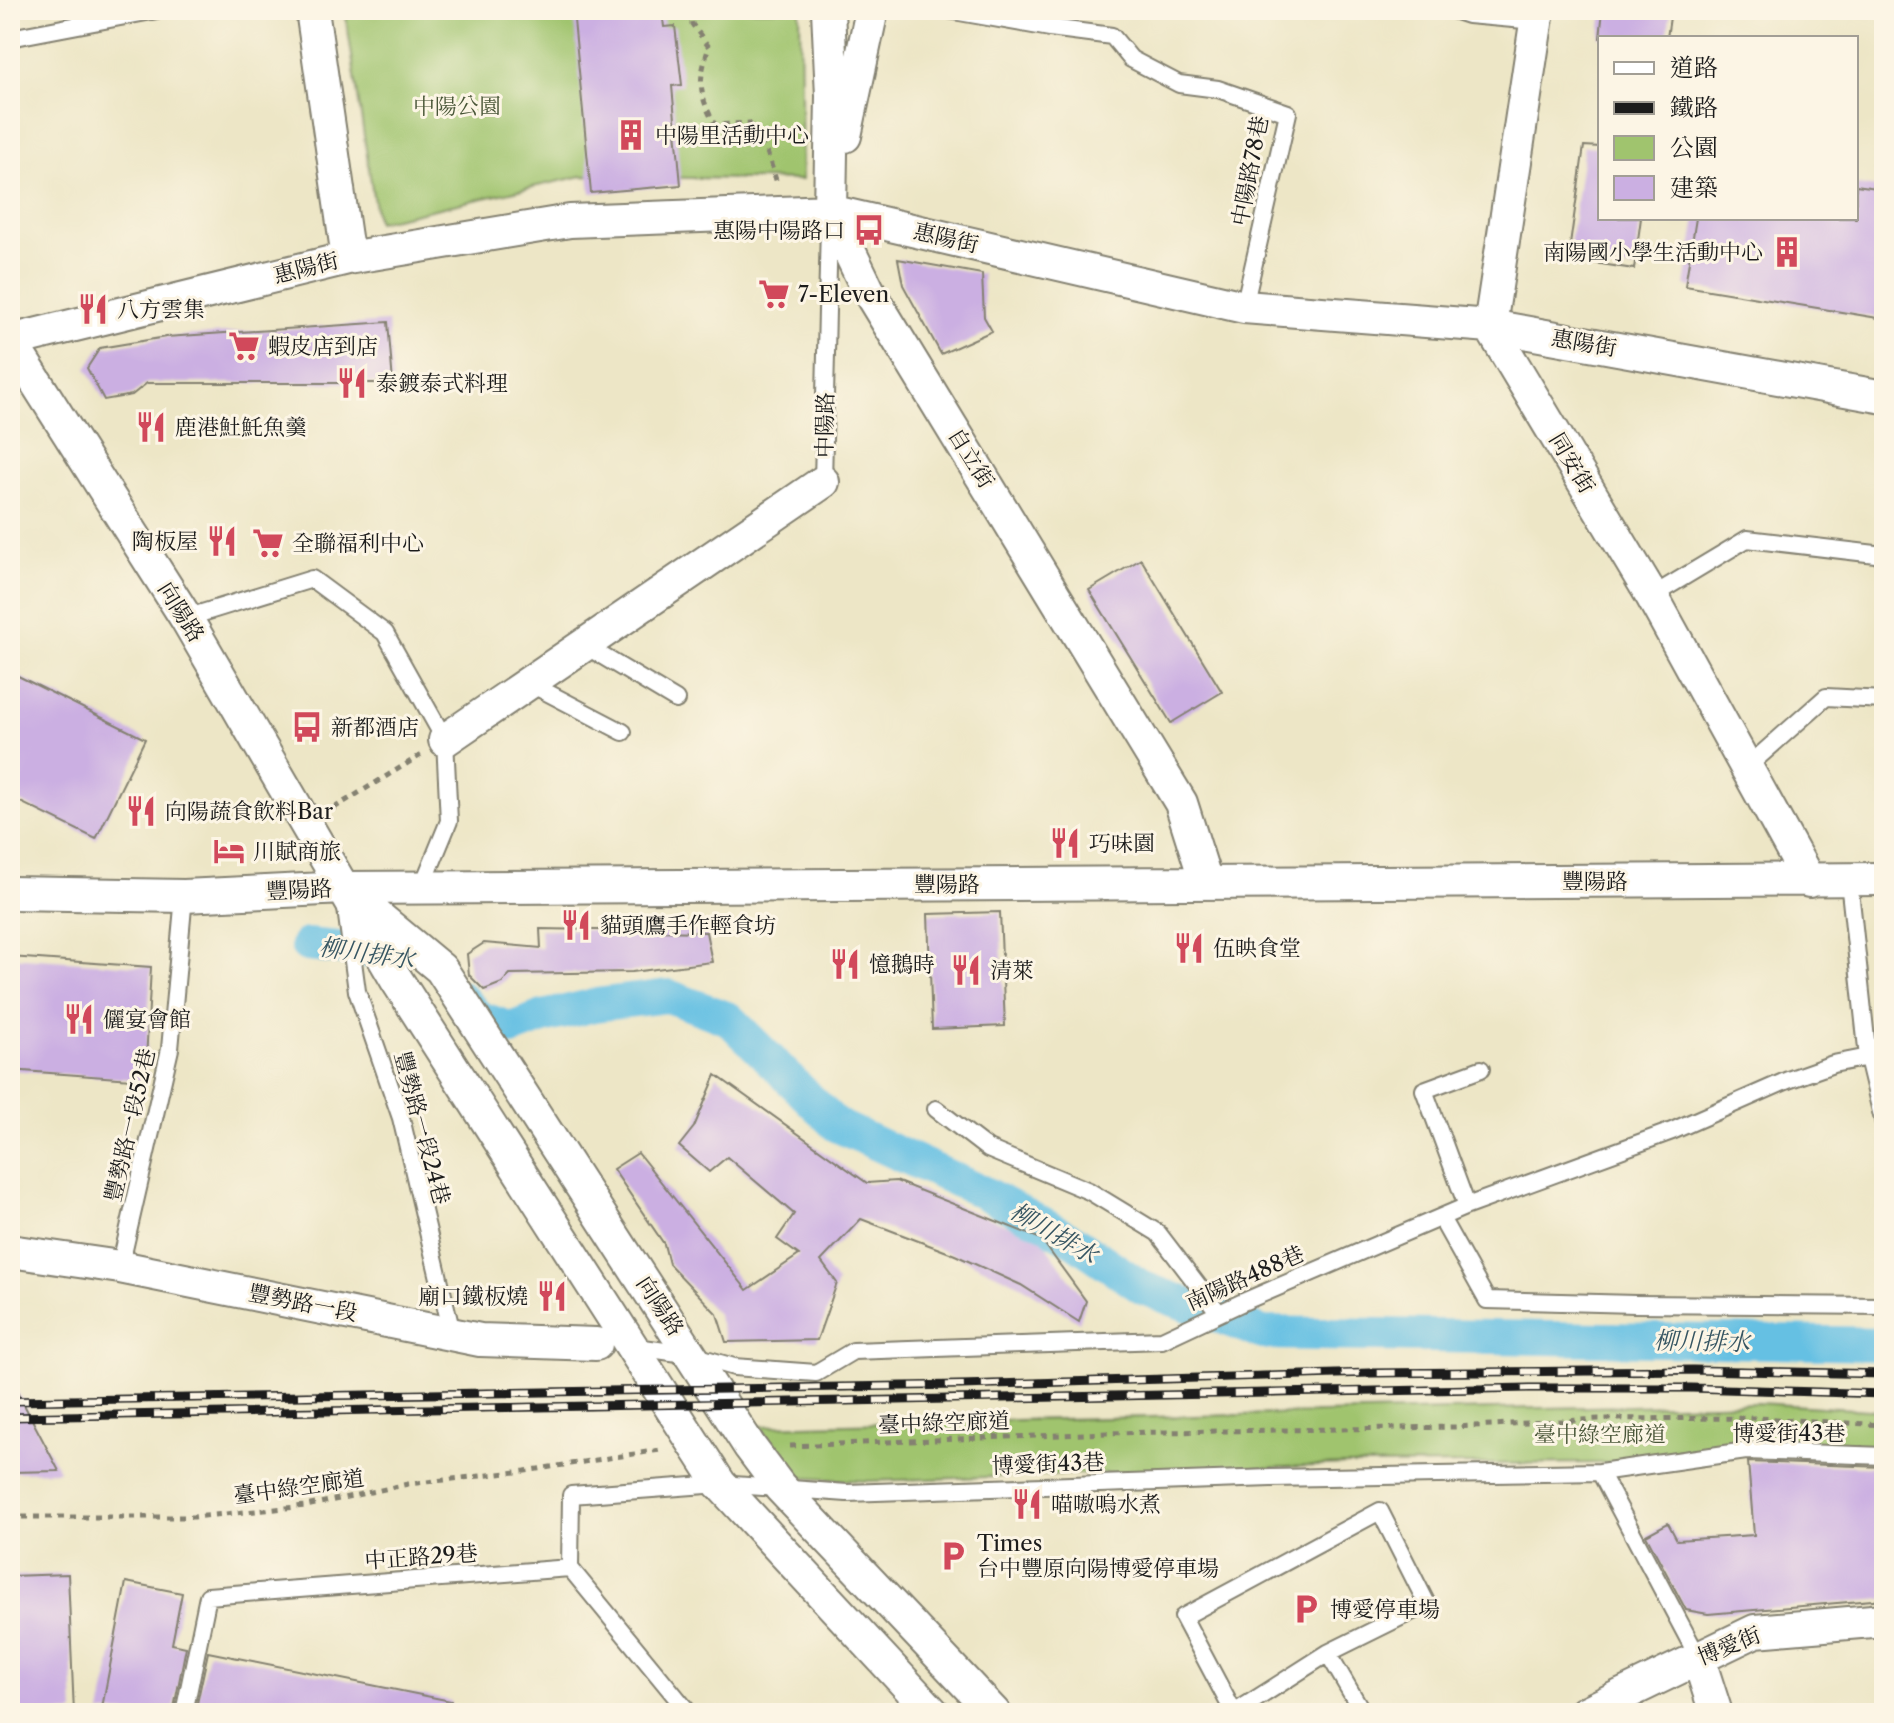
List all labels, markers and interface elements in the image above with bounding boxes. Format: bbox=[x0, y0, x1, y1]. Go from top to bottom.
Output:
legend bbox=[1598, 36, 1858, 220]
text: 道路 bbox=[1670, 53, 1718, 82]
park label: 中陽公園 bbox=[413, 93, 501, 120]
text: 鐵路 bbox=[1670, 93, 1718, 122]
street label: 中陽路78巷 bbox=[1226, 114, 1274, 228]
building icon: 中陽里活動中心 bbox=[614, 118, 648, 152]
place label: 中陽里活動中心 bbox=[655, 122, 809, 149]
text: 公園 bbox=[1670, 133, 1718, 162]
text: 建築 bbox=[1670, 173, 1718, 202]
bus stop icon: 惠陽中陽路口 bbox=[852, 213, 886, 247]
place label: 惠陽中陽路口 bbox=[713, 217, 845, 244]
street label: 惠陽街 bbox=[911, 217, 981, 259]
building icon: 南陽國小學生活動中心 bbox=[1770, 235, 1804, 269]
place label: 南陽國小學生活動中心 bbox=[1543, 239, 1763, 266]
street label: 惠陽街 bbox=[271, 247, 341, 289]
supermarket icon: 7-Eleven bbox=[757, 277, 791, 311]
place label: 7-Eleven bbox=[798, 281, 889, 308]
restaurant icon: 八方雲集 bbox=[76, 292, 110, 326]
place label: 八方雲集 bbox=[117, 296, 205, 323]
street label: 惠陽街 bbox=[1549, 324, 1619, 362]
supermarket icon: 蝦皮店到店 bbox=[227, 329, 261, 363]
place label: 蝦皮店到店 bbox=[268, 333, 378, 360]
restaurant icon: 泰鍍泰式料理 bbox=[335, 366, 369, 400]
place label: 泰鍍泰式料理 bbox=[376, 370, 508, 397]
street label: 中陽路 bbox=[811, 392, 839, 458]
restaurant icon: 鹿港𩵚魠魚羹 bbox=[134, 410, 168, 444]
place label: 鹿港𩵚魠魚羹 bbox=[175, 414, 307, 441]
street label: 自立街 bbox=[942, 423, 1000, 493]
street label: 同安街 bbox=[1543, 428, 1601, 498]
restaurant icon: 陶板屋 bbox=[205, 524, 239, 558]
supermarket icon: 全聯福利中心 bbox=[251, 526, 285, 560]
place label: 陶板屋 bbox=[132, 528, 198, 555]
place label: 全聯福利中心 bbox=[292, 530, 424, 557]
street label: 向陽路 bbox=[152, 577, 210, 647]
bus stop icon: 新都酒店 bbox=[290, 710, 324, 744]
place label: 新都酒店 bbox=[331, 714, 419, 741]
restaurant icon: 向陽蔬食飲料Bar bbox=[124, 794, 158, 828]
place label: 向陽蔬食飲料Bar bbox=[165, 798, 333, 825]
restaurant icon: 巧味園 bbox=[1048, 826, 1082, 860]
place label: 巧味園 bbox=[1089, 830, 1155, 857]
hotel icon: 川賦商旅 bbox=[212, 834, 246, 868]
place label: 川賦商旅 bbox=[253, 838, 341, 865]
street label: 豐陽路 bbox=[1562, 868, 1628, 895]
street label: 豐陽路 bbox=[914, 871, 980, 898]
street label: 豐陽路 bbox=[265, 875, 333, 905]
restaurant icon: 貓頭鷹手作輕食坊 bbox=[559, 908, 593, 942]
place label: 貓頭鷹手作輕食坊 bbox=[600, 912, 776, 939]
restaurant icon: 伍映食堂 bbox=[1172, 931, 1206, 965]
water label: 柳川排水 bbox=[317, 932, 419, 974]
place label: 伍映食堂 bbox=[1213, 935, 1301, 962]
restaurant icon: 憶鵝時 bbox=[828, 947, 862, 981]
place label: 憶鵝時 bbox=[869, 951, 935, 978]
restaurant icon: 清萊 bbox=[949, 953, 983, 987]
place label: 清萊 bbox=[990, 957, 1034, 984]
restaurant icon: 儷宴會館 bbox=[62, 1002, 96, 1036]
place label: 儷宴會館 bbox=[103, 1006, 191, 1033]
street label: 豐勢路一段52巷 bbox=[99, 1046, 161, 1204]
street label: 豐勢路一段24巷 bbox=[389, 1048, 455, 1208]
water label: 柳川排水 bbox=[1005, 1196, 1105, 1271]
street label: 南陽路488巷 bbox=[1182, 1240, 1308, 1316]
street label: 向陽路 bbox=[631, 1271, 689, 1341]
street label: 豐勢路一段 bbox=[246, 1279, 360, 1327]
restaurant icon: 廟口鐵板燒 bbox=[535, 1279, 569, 1313]
place label: 廟口鐵板燒 bbox=[418, 1283, 528, 1310]
water label: 柳川排水 bbox=[1654, 1326, 1752, 1356]
street label: 臺中綠空廊道 bbox=[878, 1407, 1010, 1439]
street label: 博愛街43巷 bbox=[1733, 1420, 1845, 1447]
park label: 臺中綠空廊道 bbox=[1534, 1421, 1666, 1448]
street label: 博愛街43巷 bbox=[991, 1449, 1105, 1479]
street label: 臺中綠空廊道 bbox=[232, 1464, 366, 1510]
restaurant icon: 喵嗷嗚水煮 bbox=[1010, 1487, 1044, 1521]
place label: 喵嗷嗚水煮 bbox=[1051, 1491, 1161, 1518]
place label: Times 台中豐原向陽博愛停車場 bbox=[977, 1530, 1219, 1582]
parking icon: Times 台中豐原向陽博愛停車場 bbox=[936, 1539, 970, 1573]
street label: 中正路29巷 bbox=[363, 1540, 479, 1574]
parking icon: 博愛停車場 bbox=[1289, 1592, 1323, 1626]
place label: 博愛停車場 bbox=[1330, 1596, 1440, 1623]
street label: 博愛街 bbox=[1693, 1621, 1765, 1671]

